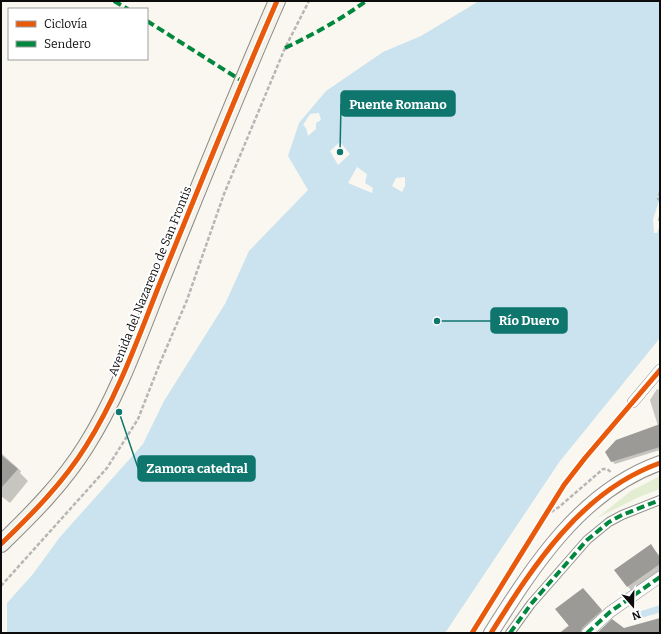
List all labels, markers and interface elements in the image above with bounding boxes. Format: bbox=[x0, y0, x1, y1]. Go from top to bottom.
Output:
legend bbox=[8, 8, 148, 60]
text: Ciclovía bbox=[44, 17, 88, 31]
text: Sendero bbox=[44, 37, 91, 51]
callout: Puente Romano bbox=[341, 91, 455, 116]
text: Puente Romano bbox=[349, 97, 447, 112]
street label: Avenida del Nazareno de San Frontis bbox=[105, 184, 195, 378]
callout: Río Duero bbox=[491, 308, 567, 333]
text: Río Duero bbox=[499, 313, 560, 328]
callout: Zamora catedral bbox=[138, 456, 255, 481]
text: Zamora catedral bbox=[146, 461, 248, 476]
north arrow bbox=[613, 586, 653, 626]
text: N bbox=[630, 607, 642, 623]

